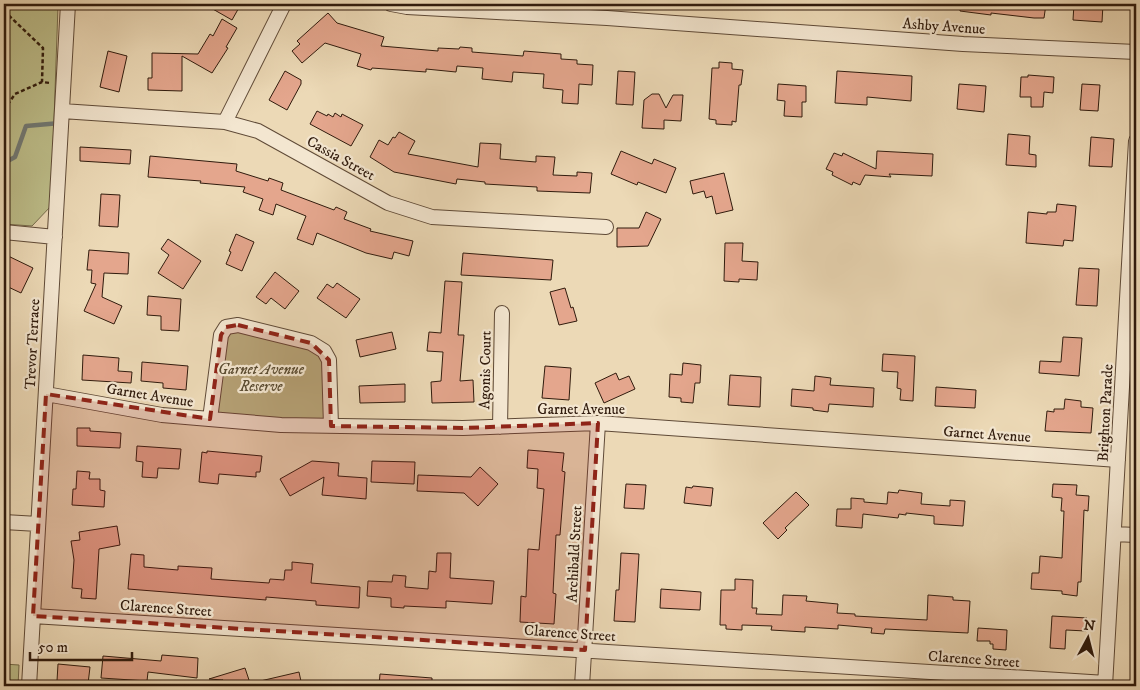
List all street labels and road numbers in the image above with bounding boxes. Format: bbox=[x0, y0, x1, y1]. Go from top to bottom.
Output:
street label: Ashby Avenue bbox=[902, 14, 986, 39]
street label: Cassia Street bbox=[303, 132, 378, 185]
street label: Trevor Terrace bbox=[21, 298, 44, 390]
street label: Agonis Court bbox=[475, 330, 496, 410]
street label: Brighton Parade bbox=[1093, 364, 1118, 462]
street label: Garnet Avenue bbox=[105, 379, 195, 412]
street label: Garnet Avenue bbox=[537, 400, 625, 419]
street label: Garnet Avenue bbox=[943, 422, 1031, 447]
street label: Archibald Street bbox=[562, 505, 587, 603]
street label: Clarence Street bbox=[120, 596, 213, 621]
street label: Clarence Street bbox=[524, 621, 617, 646]
street label: Clarence Street bbox=[928, 647, 1021, 672]

